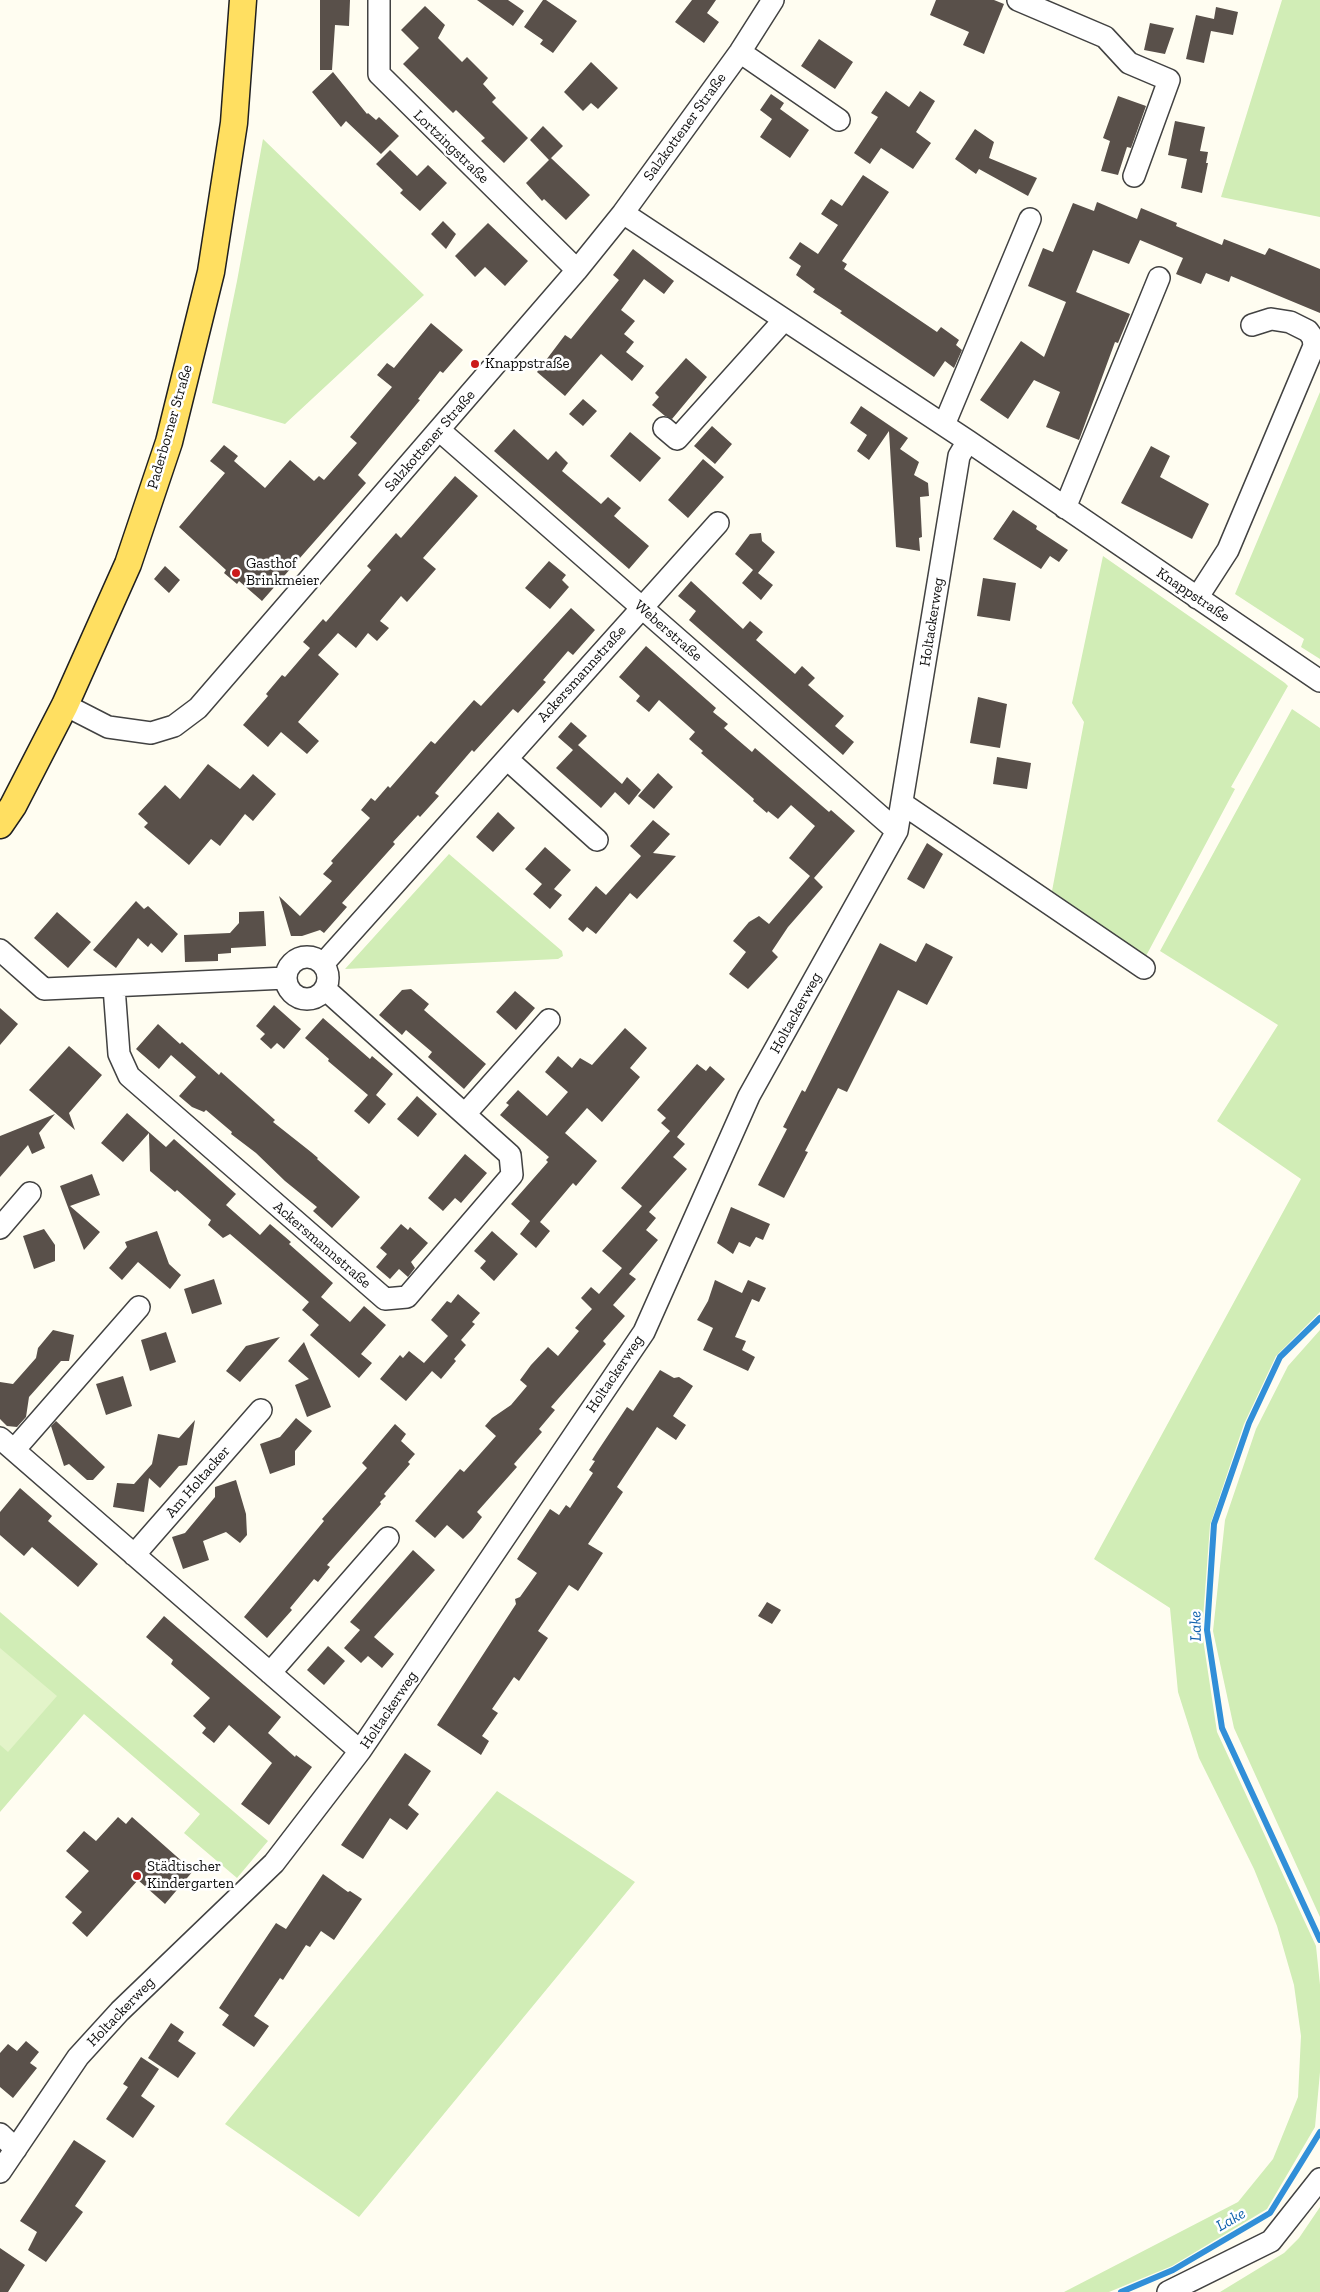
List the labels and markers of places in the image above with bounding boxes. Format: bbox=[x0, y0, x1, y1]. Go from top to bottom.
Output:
place label: Knappstraße bbox=[485, 355, 569, 373]
marker: Knappstraße bbox=[469, 358, 481, 370]
place label: Gasthof Brinkmeier bbox=[246, 555, 319, 590]
marker: Gasthof Brinkmeier bbox=[230, 567, 242, 579]
place label: Städtischer Kindergarten bbox=[147, 1858, 234, 1893]
marker: Städtischer Kindergarten bbox=[131, 1870, 143, 1882]

